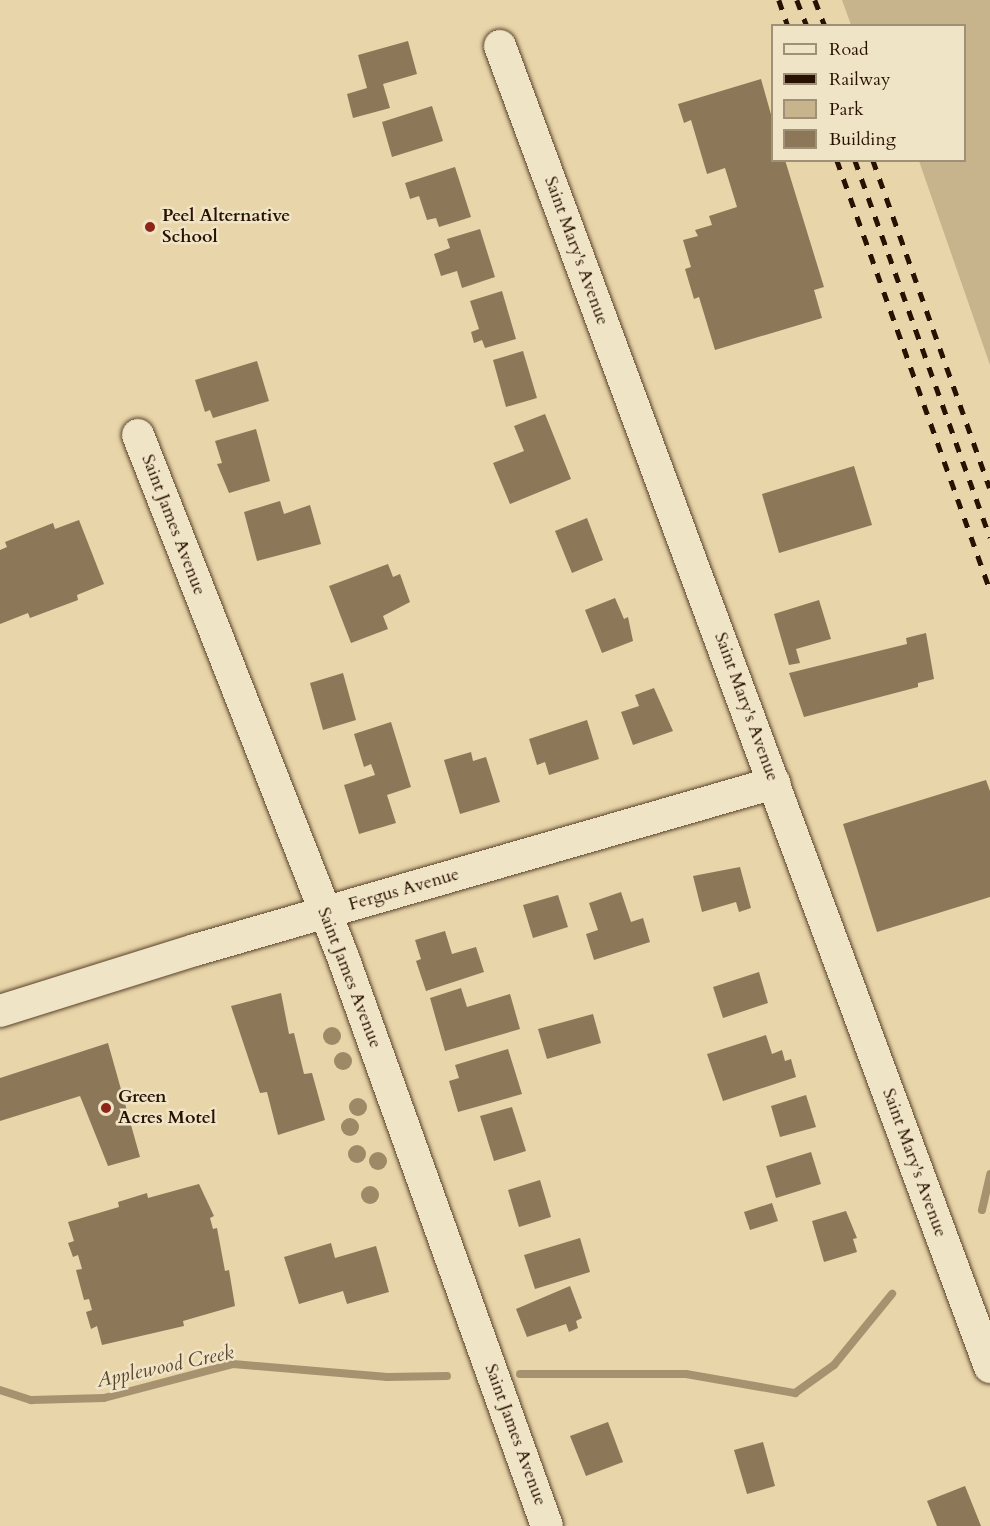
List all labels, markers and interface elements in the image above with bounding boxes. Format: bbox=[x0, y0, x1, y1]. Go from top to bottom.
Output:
legend bbox=[771, 24, 966, 162]
text: Road bbox=[829, 37, 869, 62]
text: Railway bbox=[829, 67, 891, 92]
text: Park bbox=[829, 97, 864, 122]
text: Building bbox=[829, 127, 896, 152]
street label: Saint Mary's Avenue bbox=[539, 174, 613, 328]
place label: Peel Alternative School bbox=[162, 206, 290, 248]
marker: Peel Alternative School bbox=[143, 220, 157, 234]
street label: Saint James Avenue bbox=[136, 452, 210, 598]
street label: Saint Mary's Avenue bbox=[709, 630, 783, 784]
street label: Fergus Avenue bbox=[346, 864, 462, 916]
street label: Saint James Avenue bbox=[312, 905, 386, 1051]
street label: Saint Mary's Avenue bbox=[877, 1086, 951, 1240]
place label: Green Acres Motel bbox=[118, 1087, 216, 1130]
marker: Green Acres Motel bbox=[99, 1101, 113, 1115]
water label: Applewood Creek bbox=[94, 1340, 236, 1392]
street label: Saint James Avenue bbox=[479, 1361, 551, 1509]

